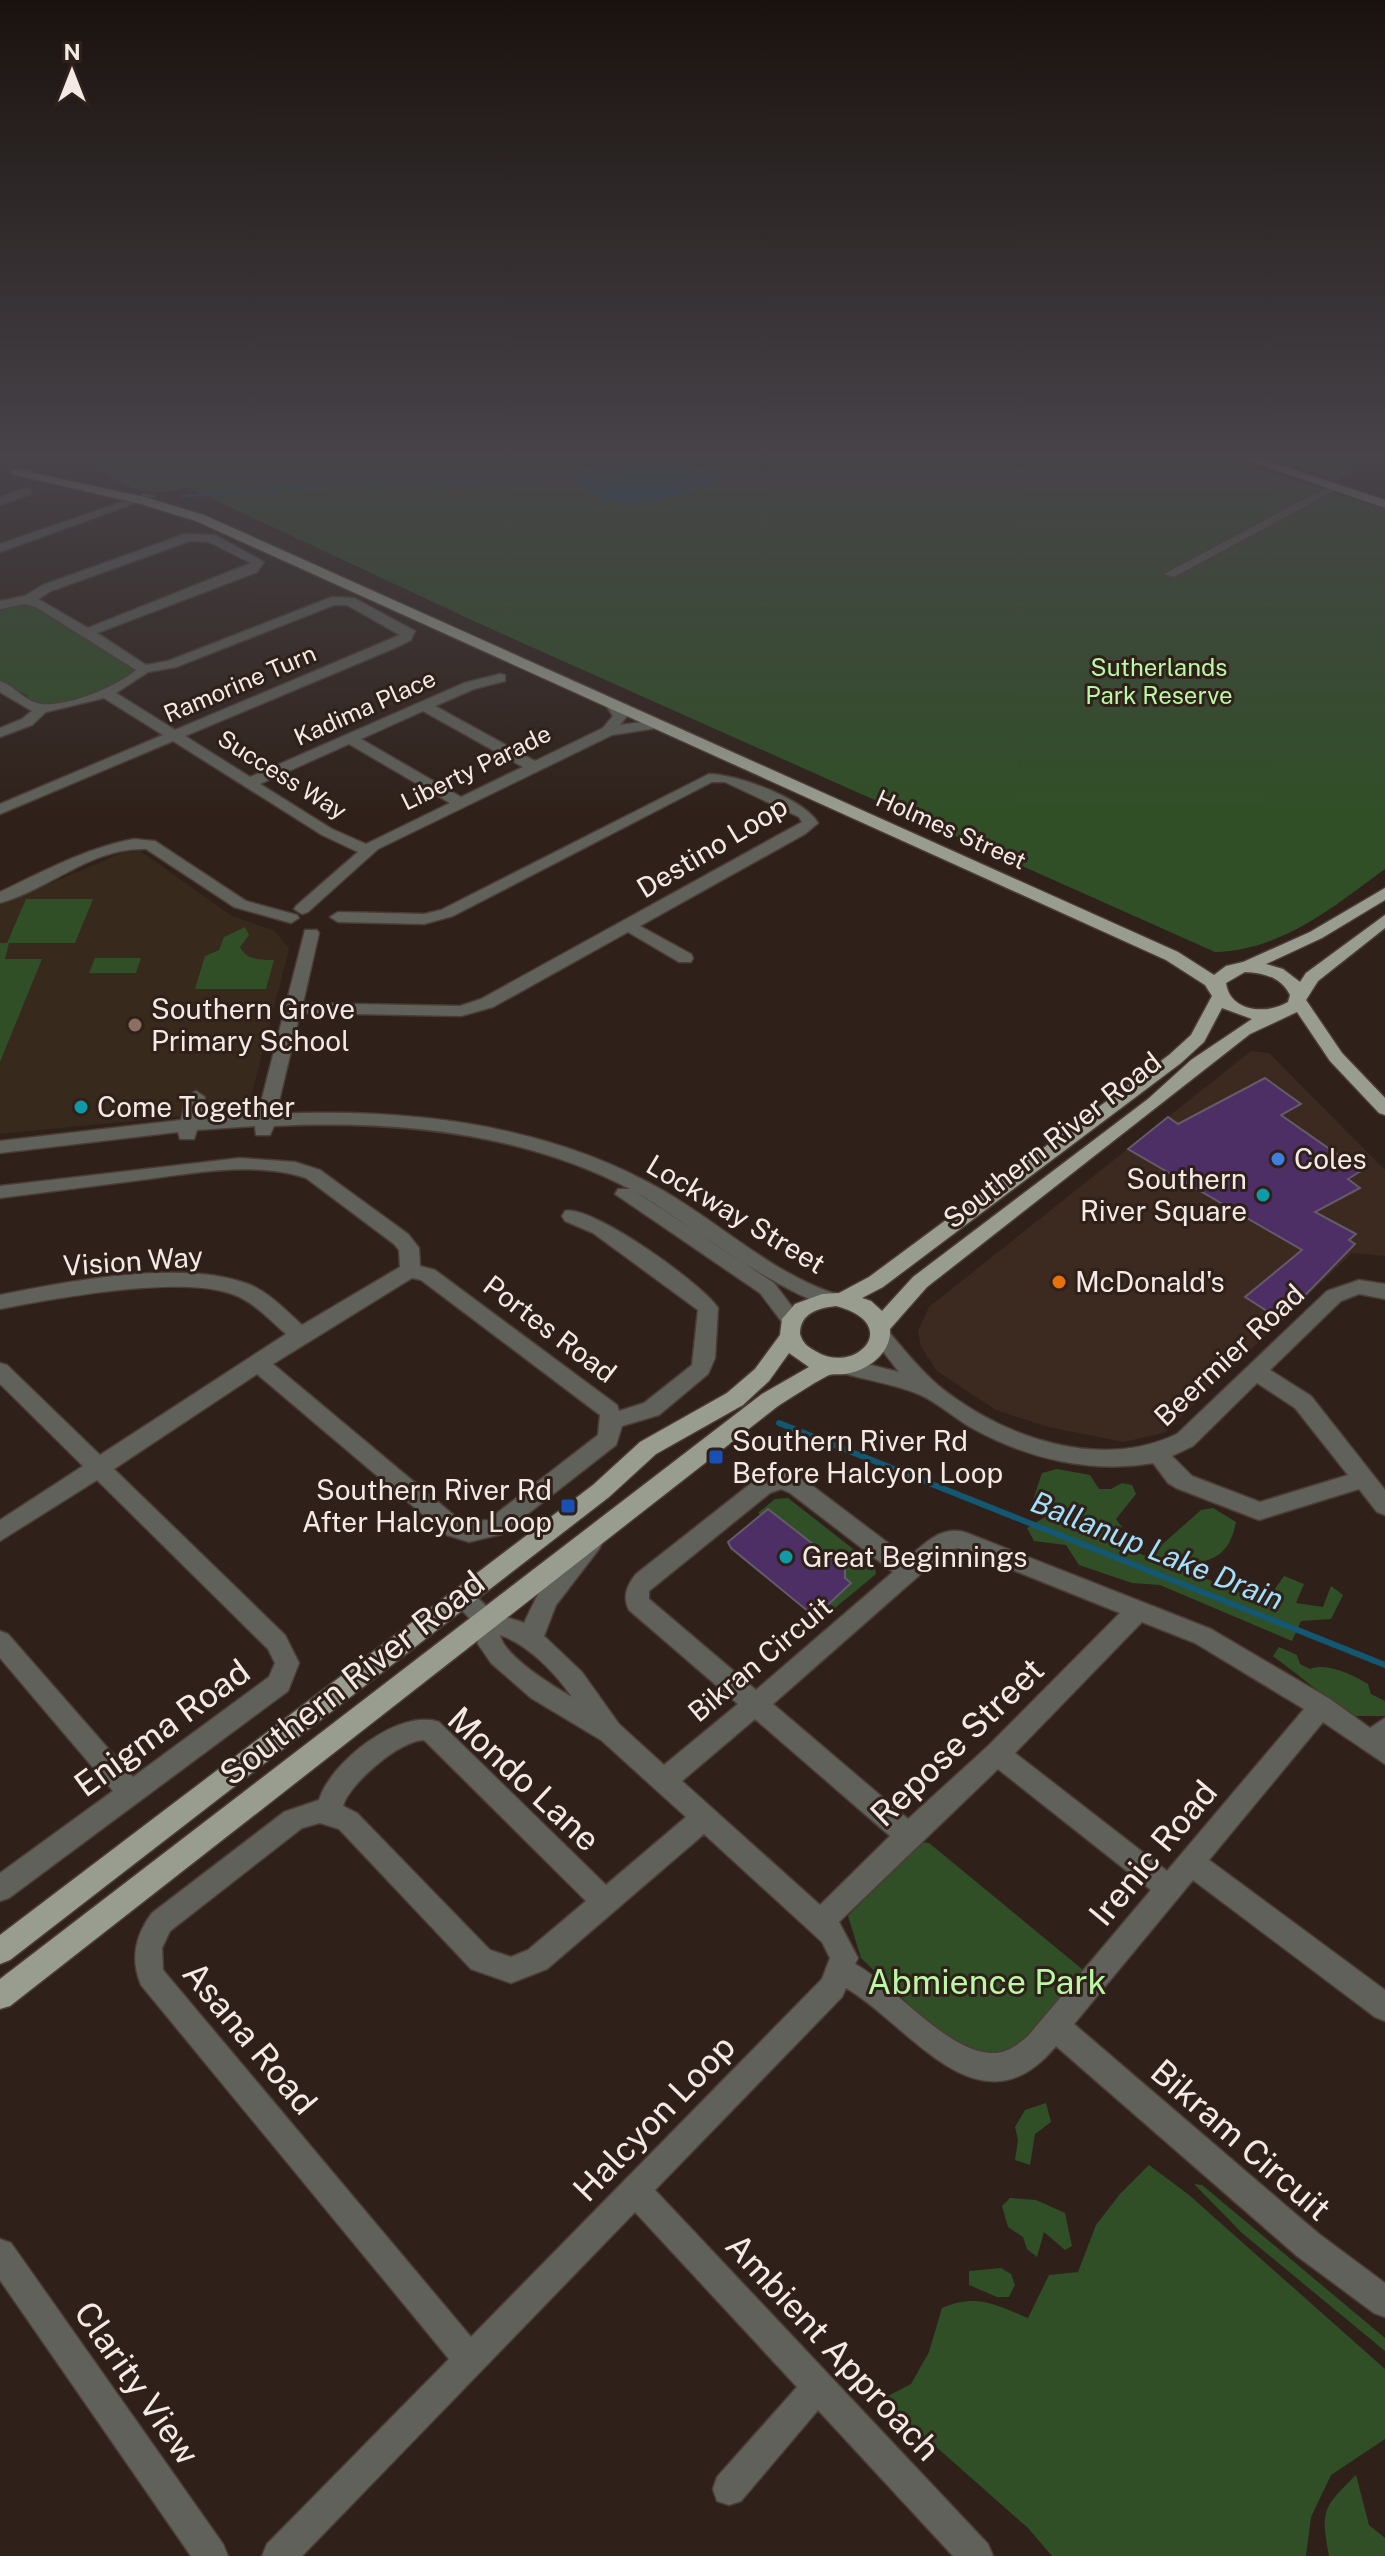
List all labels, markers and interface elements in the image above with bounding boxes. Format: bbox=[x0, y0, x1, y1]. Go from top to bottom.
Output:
north arrow bbox=[32, 32, 112, 112]
text: N bbox=[63, 39, 81, 65]
street label: Ramorine Turn bbox=[159, 638, 320, 728]
park label: Sutherlands Park Reserve bbox=[1085, 653, 1233, 709]
street label: Kadima Place bbox=[289, 663, 440, 751]
street label: Liberty Parade bbox=[396, 719, 555, 815]
street label: Success Way bbox=[213, 723, 352, 825]
street label: Holmes Street bbox=[872, 784, 1031, 875]
street label: Destino Loop bbox=[631, 789, 793, 904]
place label: Southern Grove Primary School bbox=[151, 992, 355, 1057]
marker: Southern Grove Primary School bbox=[126, 1016, 144, 1034]
street label: Southern River Road bbox=[936, 1044, 1167, 1235]
place label: Come Together bbox=[97, 1090, 295, 1123]
marker: Come Together bbox=[72, 1098, 90, 1116]
place label: Coles bbox=[1294, 1142, 1367, 1175]
street label: Lockway Street bbox=[641, 1147, 832, 1280]
marker: Coles bbox=[1269, 1150, 1287, 1168]
place label: Southern River Square bbox=[1080, 1162, 1247, 1227]
marker: Southern River Square bbox=[1254, 1186, 1272, 1204]
street label: Vision Way bbox=[62, 1239, 204, 1282]
place label: McDonald's bbox=[1075, 1265, 1225, 1298]
street label: Portes Road bbox=[478, 1268, 623, 1389]
marker: McDonald's bbox=[1050, 1273, 1068, 1291]
street label: Beermier Road bbox=[1147, 1277, 1310, 1432]
place label: Southern River Rd Before Halcyon Loop bbox=[732, 1424, 1003, 1489]
marker: Southern River Rd Before Halcyon Loop bbox=[707, 1448, 725, 1466]
place label: Southern River Rd After Halcyon Loop bbox=[302, 1473, 552, 1538]
water label: Ballanup Lake Drain bbox=[1026, 1483, 1289, 1617]
marker: Southern River Rd After Halcyon Loop bbox=[559, 1497, 577, 1515]
place label: Great Beginnings bbox=[802, 1540, 1027, 1573]
marker: Great Beginnings bbox=[777, 1548, 795, 1566]
street label: Southern River Road bbox=[212, 1562, 492, 1794]
street label: Bikran Circuit bbox=[681, 1589, 838, 1728]
street label: Repose Street bbox=[862, 1650, 1052, 1834]
street label: Enigma Road bbox=[67, 1651, 257, 1805]
street label: Mondo Lane bbox=[440, 1699, 608, 1859]
street label: Irenic Road bbox=[1081, 1772, 1225, 1934]
street label: Asana Road bbox=[175, 1954, 325, 2122]
park label: Abmience Park bbox=[867, 1962, 1107, 2002]
street label: Halcyon Loop bbox=[565, 2027, 743, 2209]
street label: Bikram Circuit bbox=[1143, 2051, 1339, 2229]
street label: Ambient Approach bbox=[718, 2225, 948, 2469]
street label: Clarity View bbox=[66, 2294, 208, 2472]

